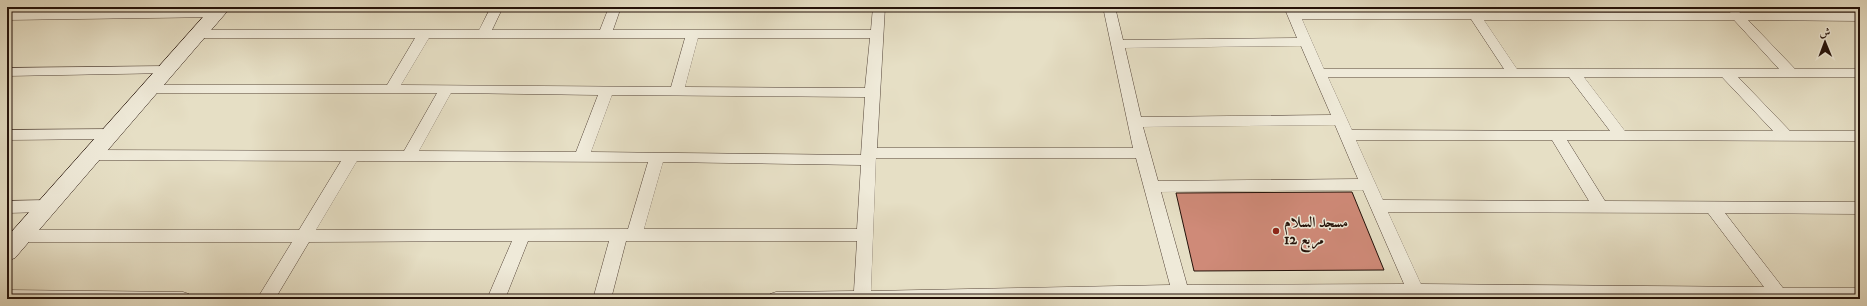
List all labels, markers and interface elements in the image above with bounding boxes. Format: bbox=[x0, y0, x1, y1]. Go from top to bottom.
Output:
north arrow bbox=[1805, 22, 1845, 62]
text: ش bbox=[1819, 26, 1831, 40]
place label: مسجد السلام مربع 12 bbox=[1284, 213, 1348, 253]
marker: مسجد السلام مربع 12 bbox=[1271, 226, 1281, 236]

